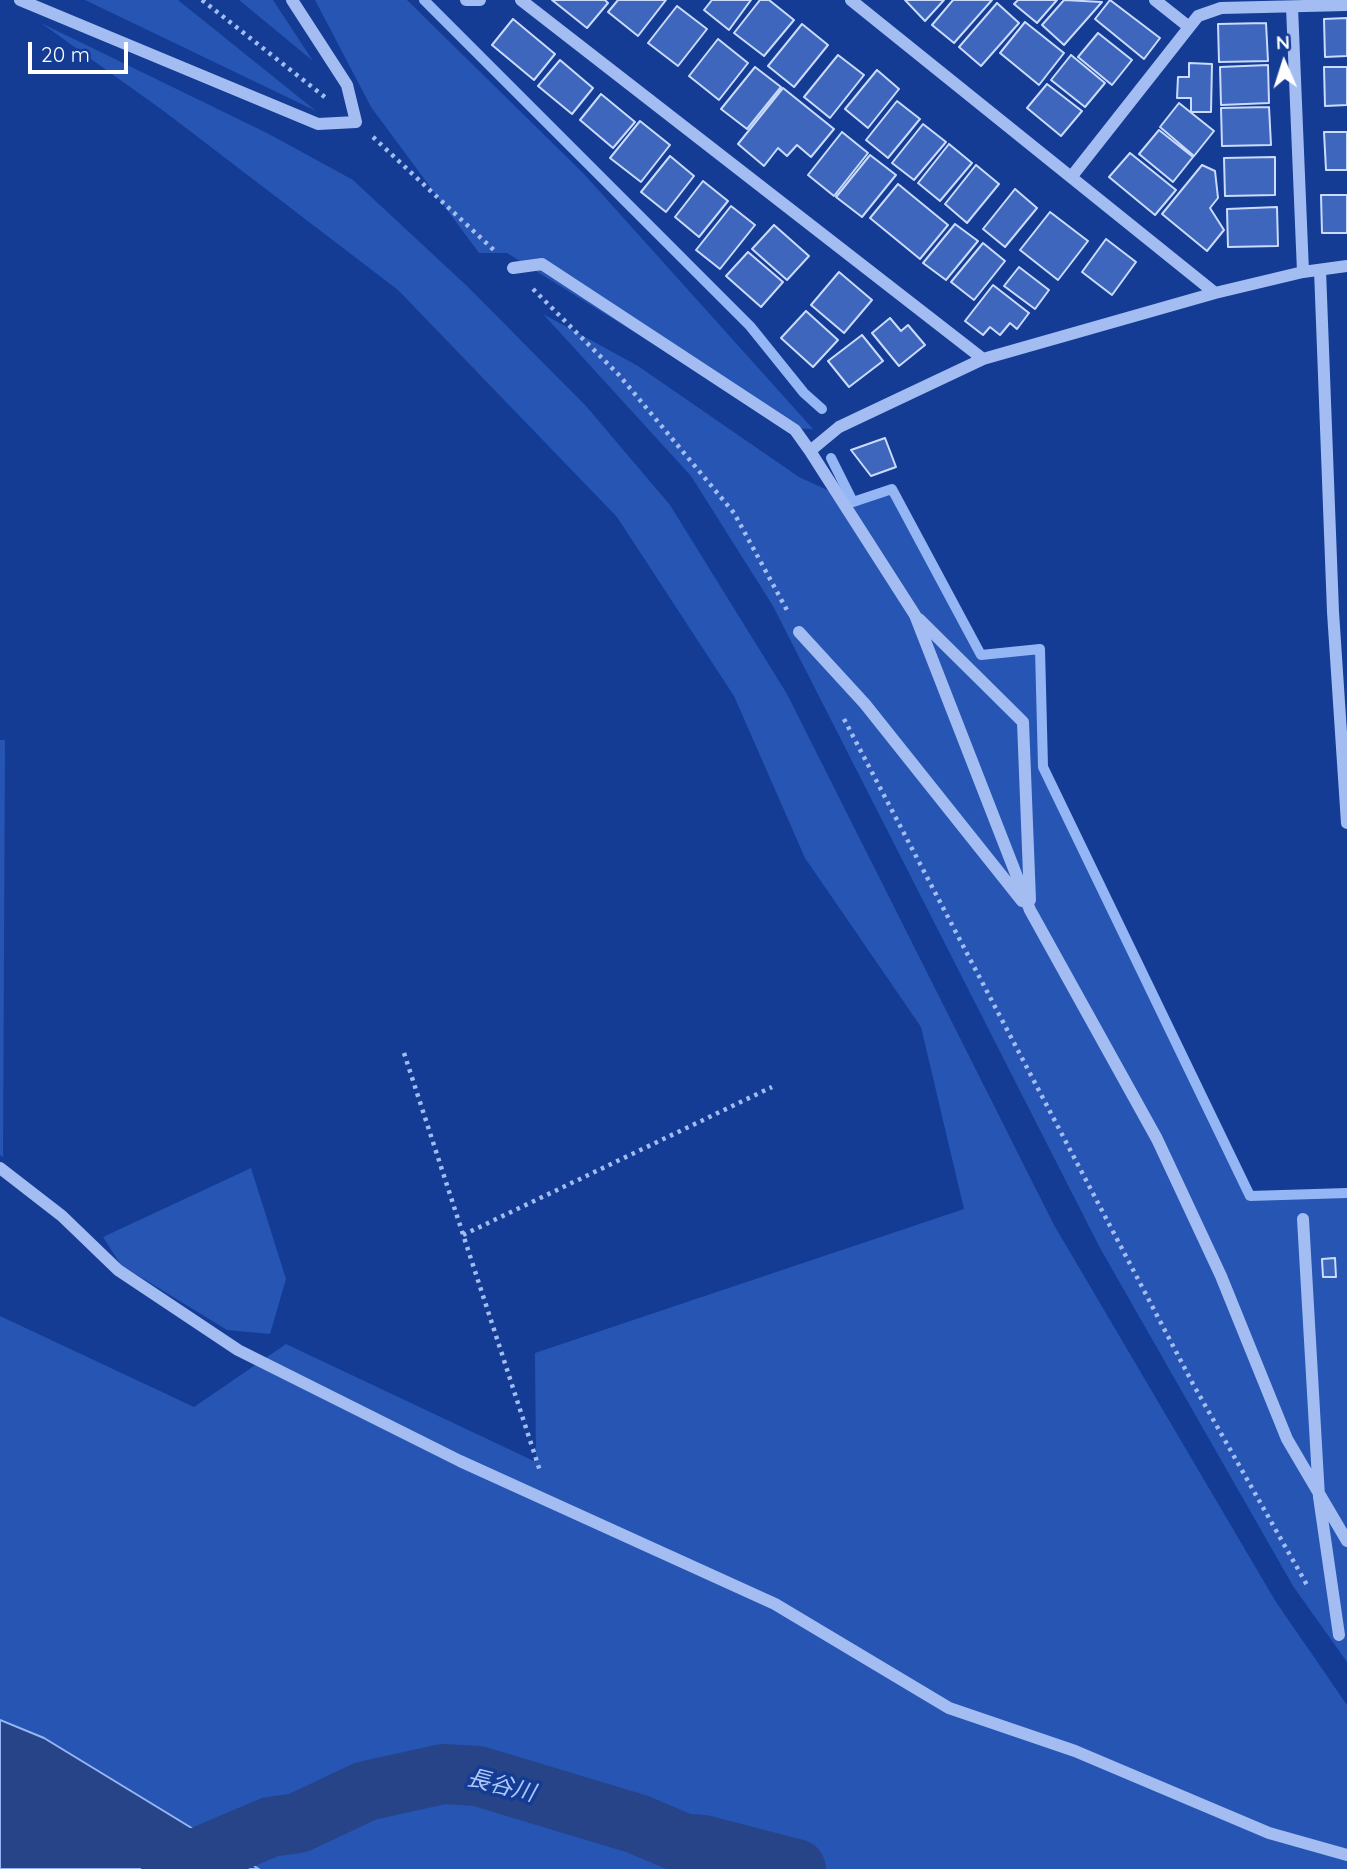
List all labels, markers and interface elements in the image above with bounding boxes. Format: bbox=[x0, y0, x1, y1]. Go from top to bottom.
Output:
scale bar bbox=[32, 28, 131, 72]
north arrow bbox=[1249, 28, 1319, 98]
text: N bbox=[1275, 30, 1291, 54]
text: 20 m bbox=[41, 41, 90, 67]
water label: 長谷川 bbox=[464, 1764, 538, 1808]

